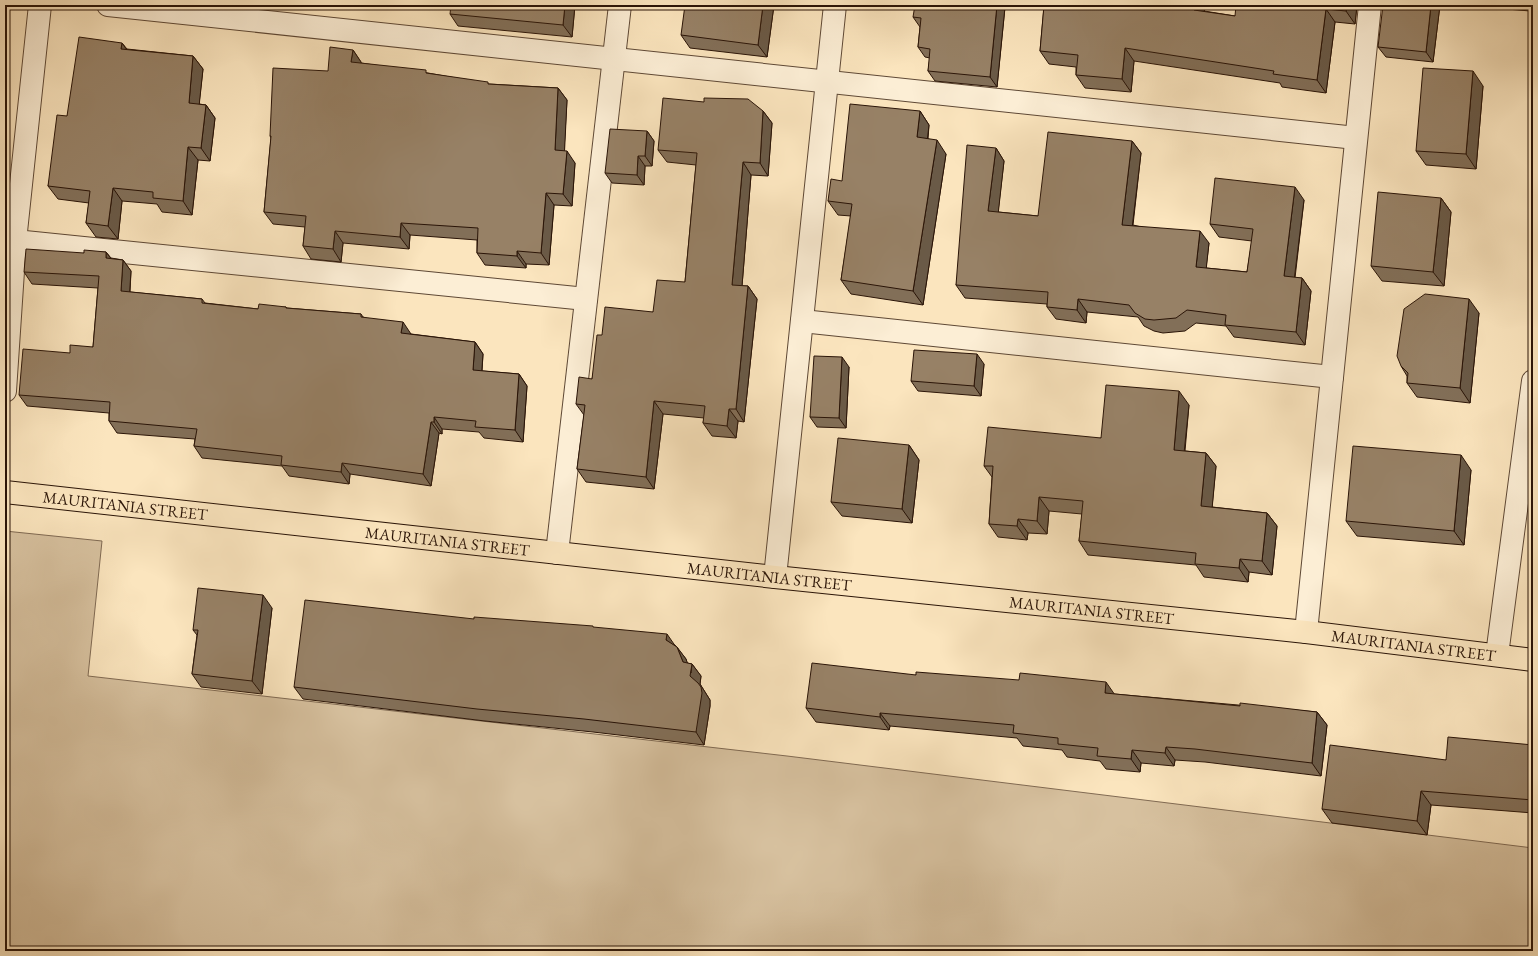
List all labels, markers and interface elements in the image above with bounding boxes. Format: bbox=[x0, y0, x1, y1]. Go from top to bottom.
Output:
street label: MAURITANIA STREET bbox=[42, 486, 209, 525]
street label: MAURITANIA STREET bbox=[364, 521, 531, 560]
street label: MAURITANIA STREET bbox=[686, 557, 853, 595]
street label: MAURITANIA STREET bbox=[1008, 591, 1175, 629]
street label: MAURITANIA STREET bbox=[1330, 625, 1497, 666]

